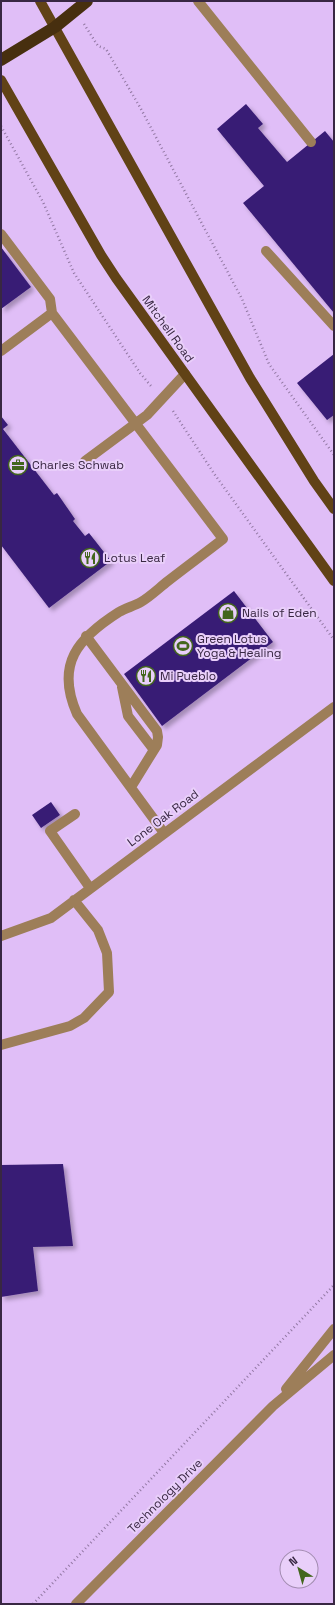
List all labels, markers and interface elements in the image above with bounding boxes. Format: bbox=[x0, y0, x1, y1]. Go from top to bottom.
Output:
street label: Mitchell Road bbox=[138, 292, 198, 366]
office icon: Charles Schwab bbox=[7, 454, 29, 476]
place label: Charles Schwab bbox=[32, 457, 124, 473]
restaurant icon: Lotus Leaf bbox=[79, 547, 101, 569]
place label: Lotus Leaf bbox=[104, 550, 165, 566]
shop icon: Nails of Eden bbox=[217, 602, 239, 624]
place label: Nails of Eden bbox=[242, 605, 317, 621]
place label: Green Lotus Yoga & Healing bbox=[197, 631, 282, 661]
sports icon: Green Lotus Yoga & Healing bbox=[172, 635, 194, 657]
restaurant icon: Mi Pueblo bbox=[135, 665, 157, 687]
place label: Mi Pueblo bbox=[160, 668, 216, 684]
street label: Lone Oak Road bbox=[124, 786, 202, 850]
street label: Technology Drive bbox=[124, 1455, 206, 1537]
north arrow bbox=[279, 1549, 319, 1589]
text: N bbox=[286, 1553, 300, 1569]

